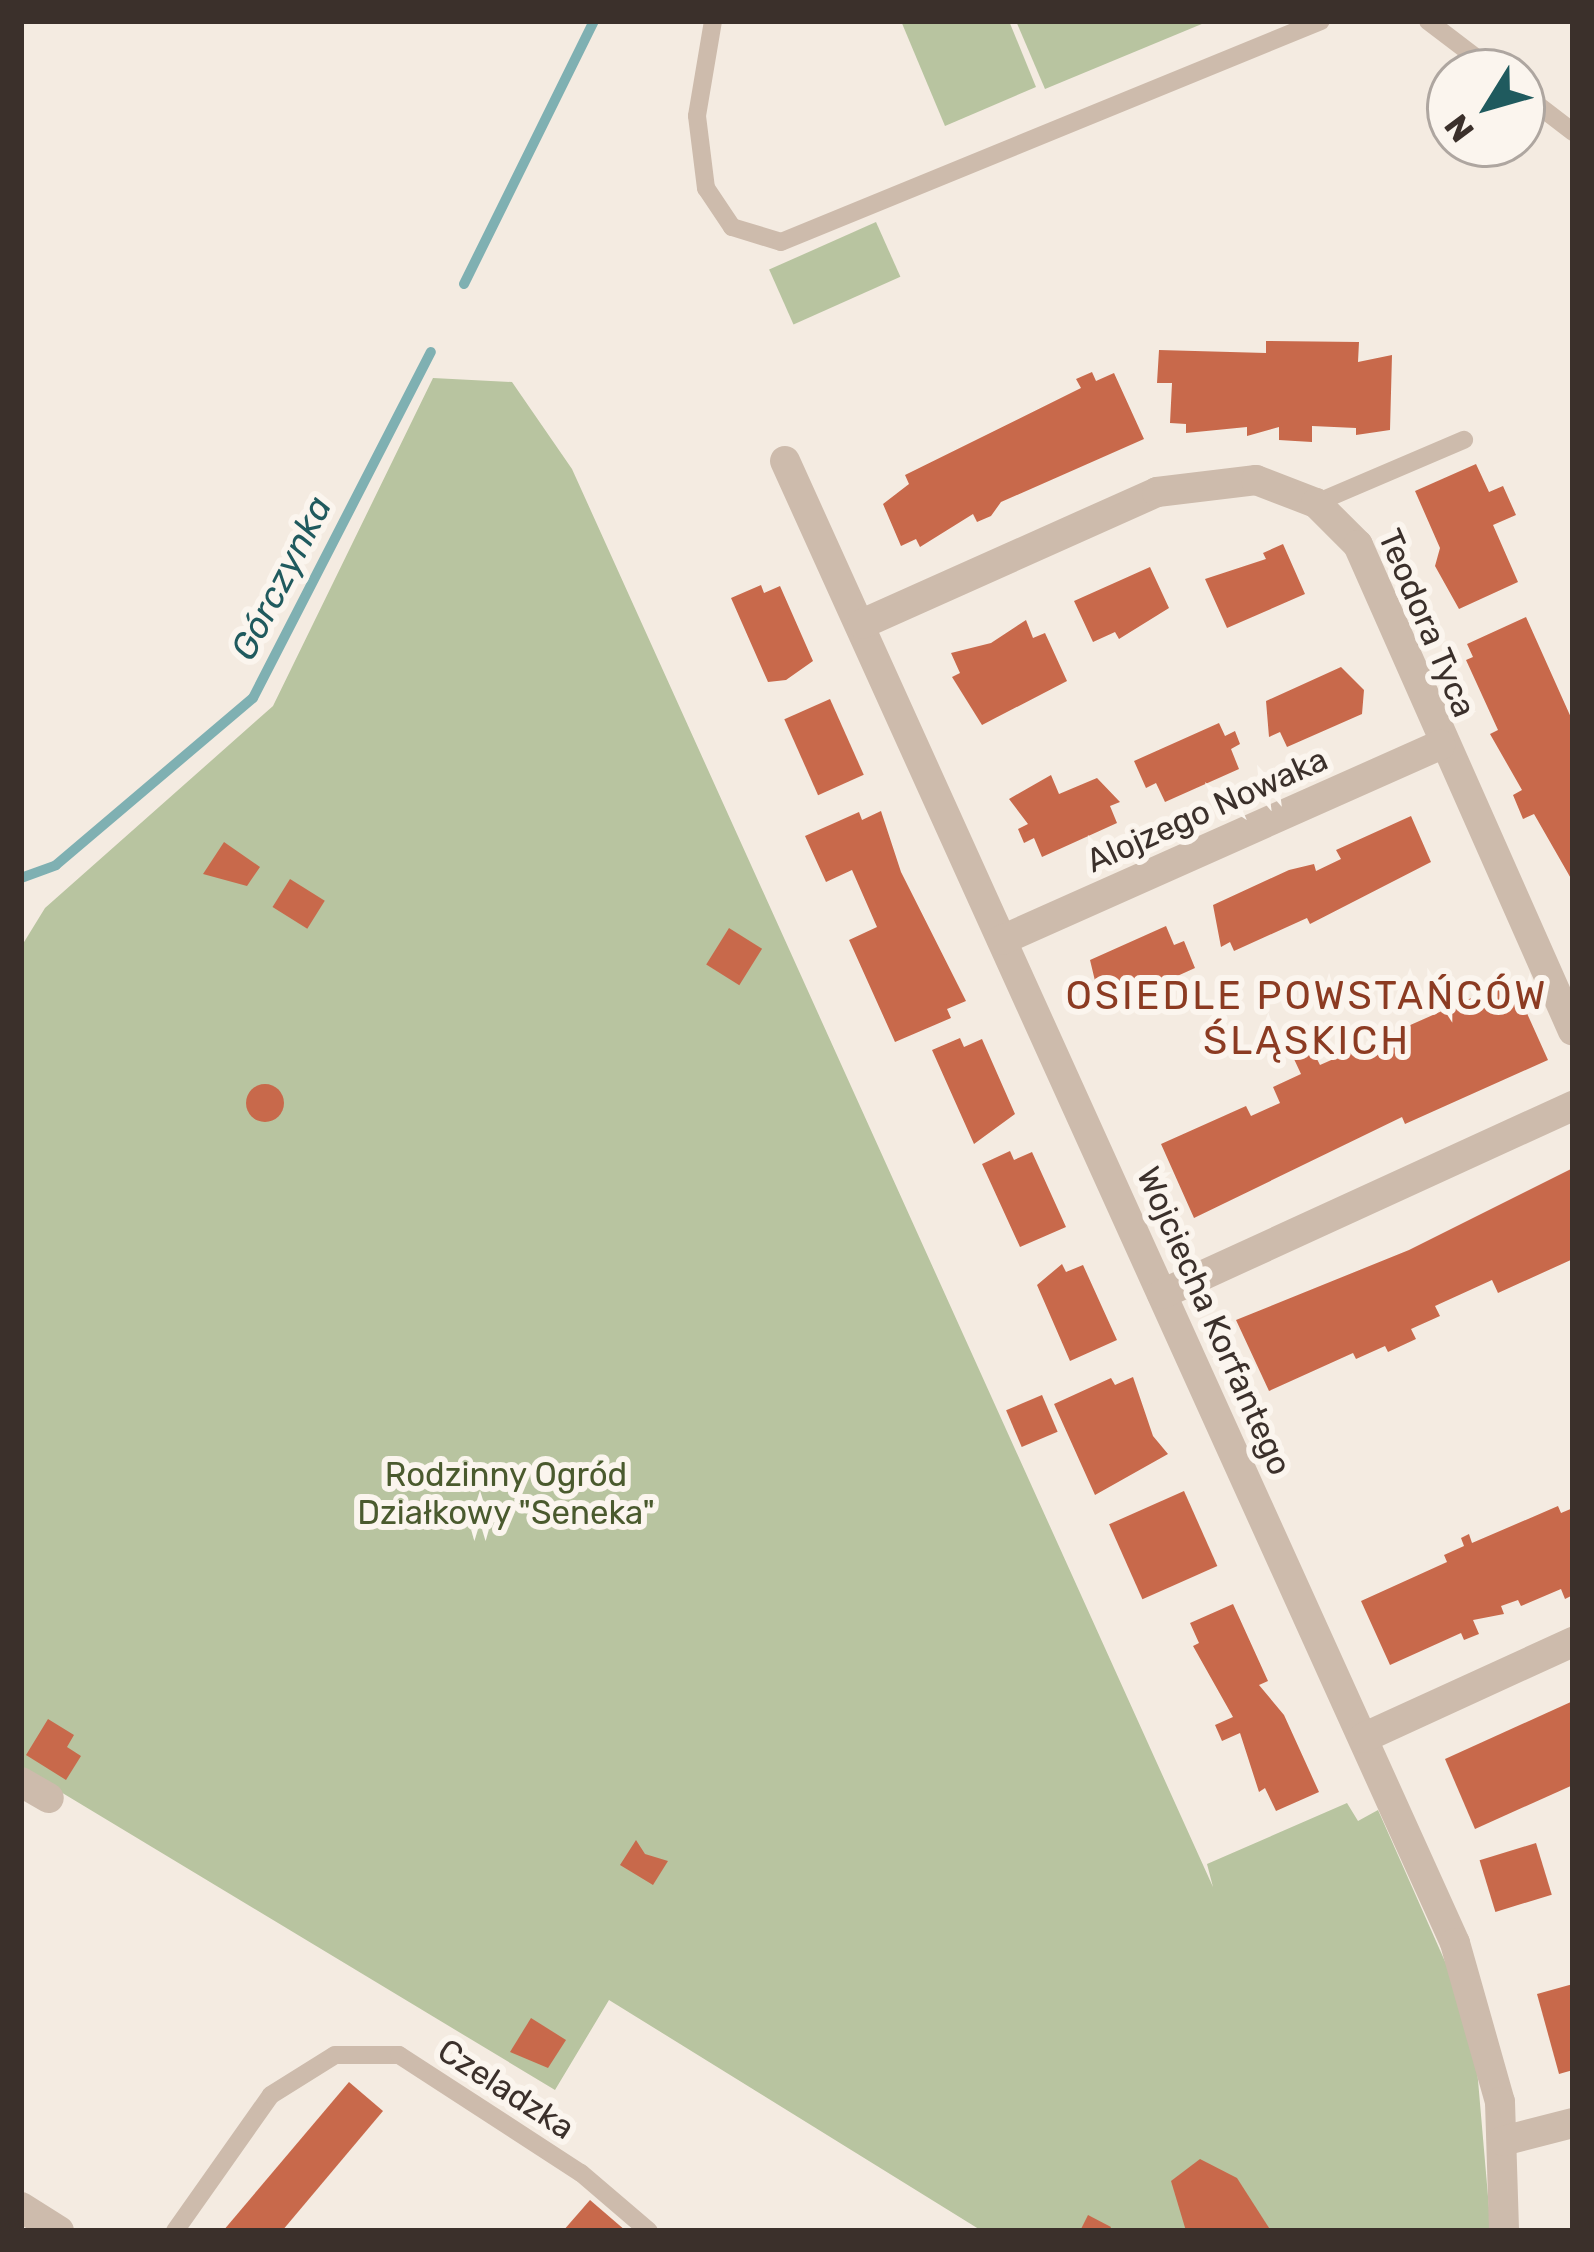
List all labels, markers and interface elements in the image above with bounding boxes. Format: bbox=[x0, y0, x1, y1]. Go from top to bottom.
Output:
north arrow bbox=[1426, 48, 1546, 168]
text: N bbox=[1437, 107, 1482, 149]
water label: Górczynka bbox=[221, 489, 341, 667]
street label: Teodora Tyca bbox=[1370, 523, 1484, 723]
street label: Alojzego Nowaka bbox=[1080, 739, 1334, 881]
district label: OSIEDLE POWSTAŃCÓW ŚLĄSKICH bbox=[1065, 974, 1549, 1065]
street label: Wojciecha Korfantego bbox=[1128, 1161, 1300, 1481]
park label: Rodzinny Ogród Działkowy "Seneka" bbox=[357, 1455, 655, 1533]
street label: Czeladzka bbox=[430, 2030, 582, 2148]

